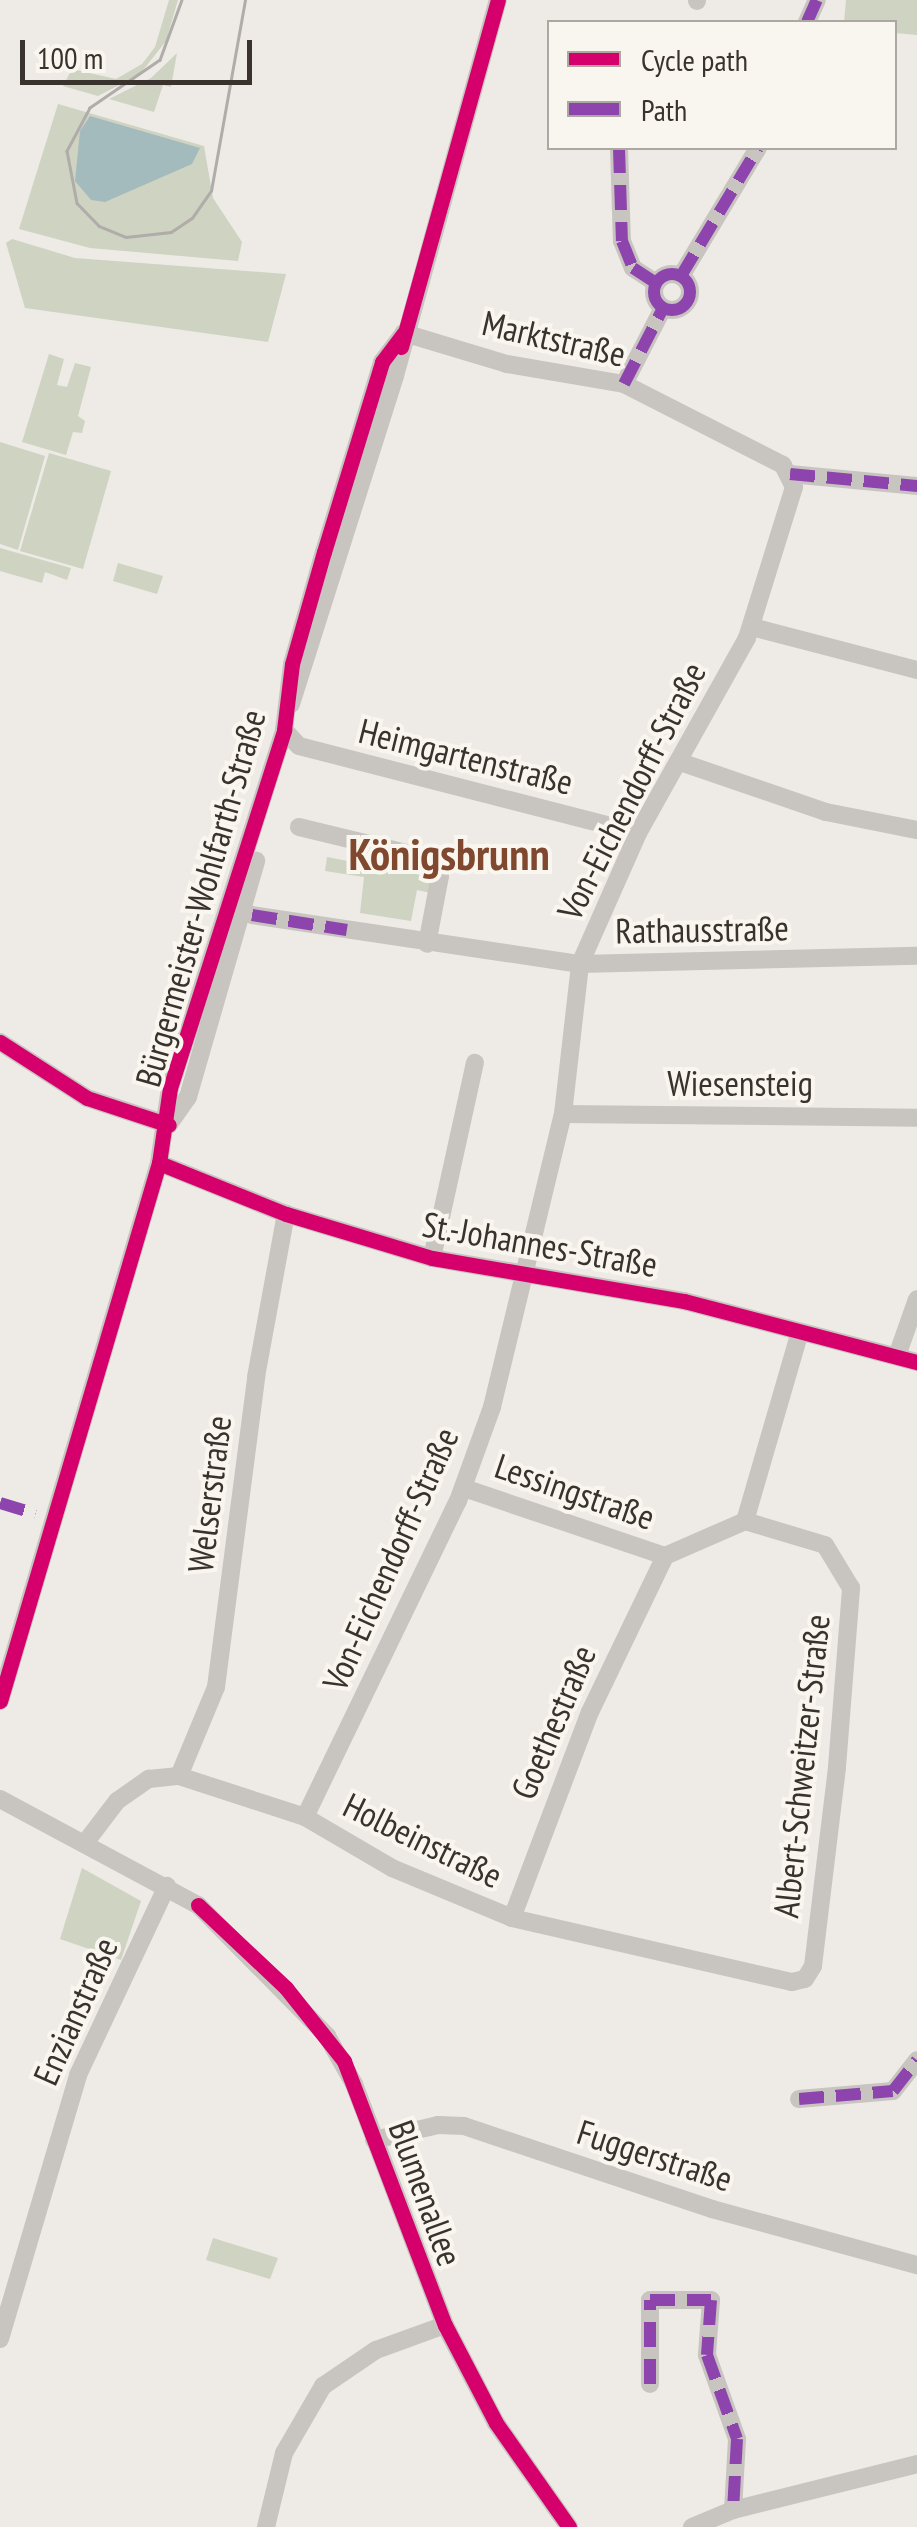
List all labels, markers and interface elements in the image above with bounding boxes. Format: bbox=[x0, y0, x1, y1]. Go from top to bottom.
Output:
scale bar bbox=[25, 20, 258, 82]
legend bbox=[547, 20, 897, 150]
text: 100 m bbox=[37, 38, 103, 77]
text: Cycle path bbox=[641, 40, 748, 79]
text: Path bbox=[641, 90, 687, 129]
street label: Marktstraße bbox=[478, 301, 630, 375]
street label: Von-Eichendorff-Straße bbox=[548, 655, 714, 927]
street label: Bürgermeister-Wohlfarth-Straße bbox=[126, 705, 274, 1091]
street label: Heimgartenstraße bbox=[355, 709, 577, 803]
district label: Königsbrunn bbox=[348, 827, 550, 881]
street label: Rathausstraße bbox=[615, 906, 789, 952]
street label: Wiesensteig bbox=[667, 1062, 813, 1104]
street label: St.-Johannes-Straße bbox=[419, 1203, 661, 1285]
street label: Welserstraße bbox=[179, 1413, 239, 1575]
street label: Von-Eichendorff-Straße bbox=[313, 1421, 467, 1697]
street label: Lessingstraße bbox=[490, 1444, 660, 1538]
street label: Albert-Schweitzer-Straße bbox=[764, 1612, 838, 1920]
street label: Goethestraße bbox=[502, 1639, 604, 1805]
street label: Holbeinstraße bbox=[337, 1784, 509, 1896]
street label: Enzianstraße bbox=[24, 1931, 126, 2091]
street label: Fuggerstraße bbox=[572, 2110, 738, 2200]
street label: Blumenallee bbox=[380, 2115, 472, 2271]

